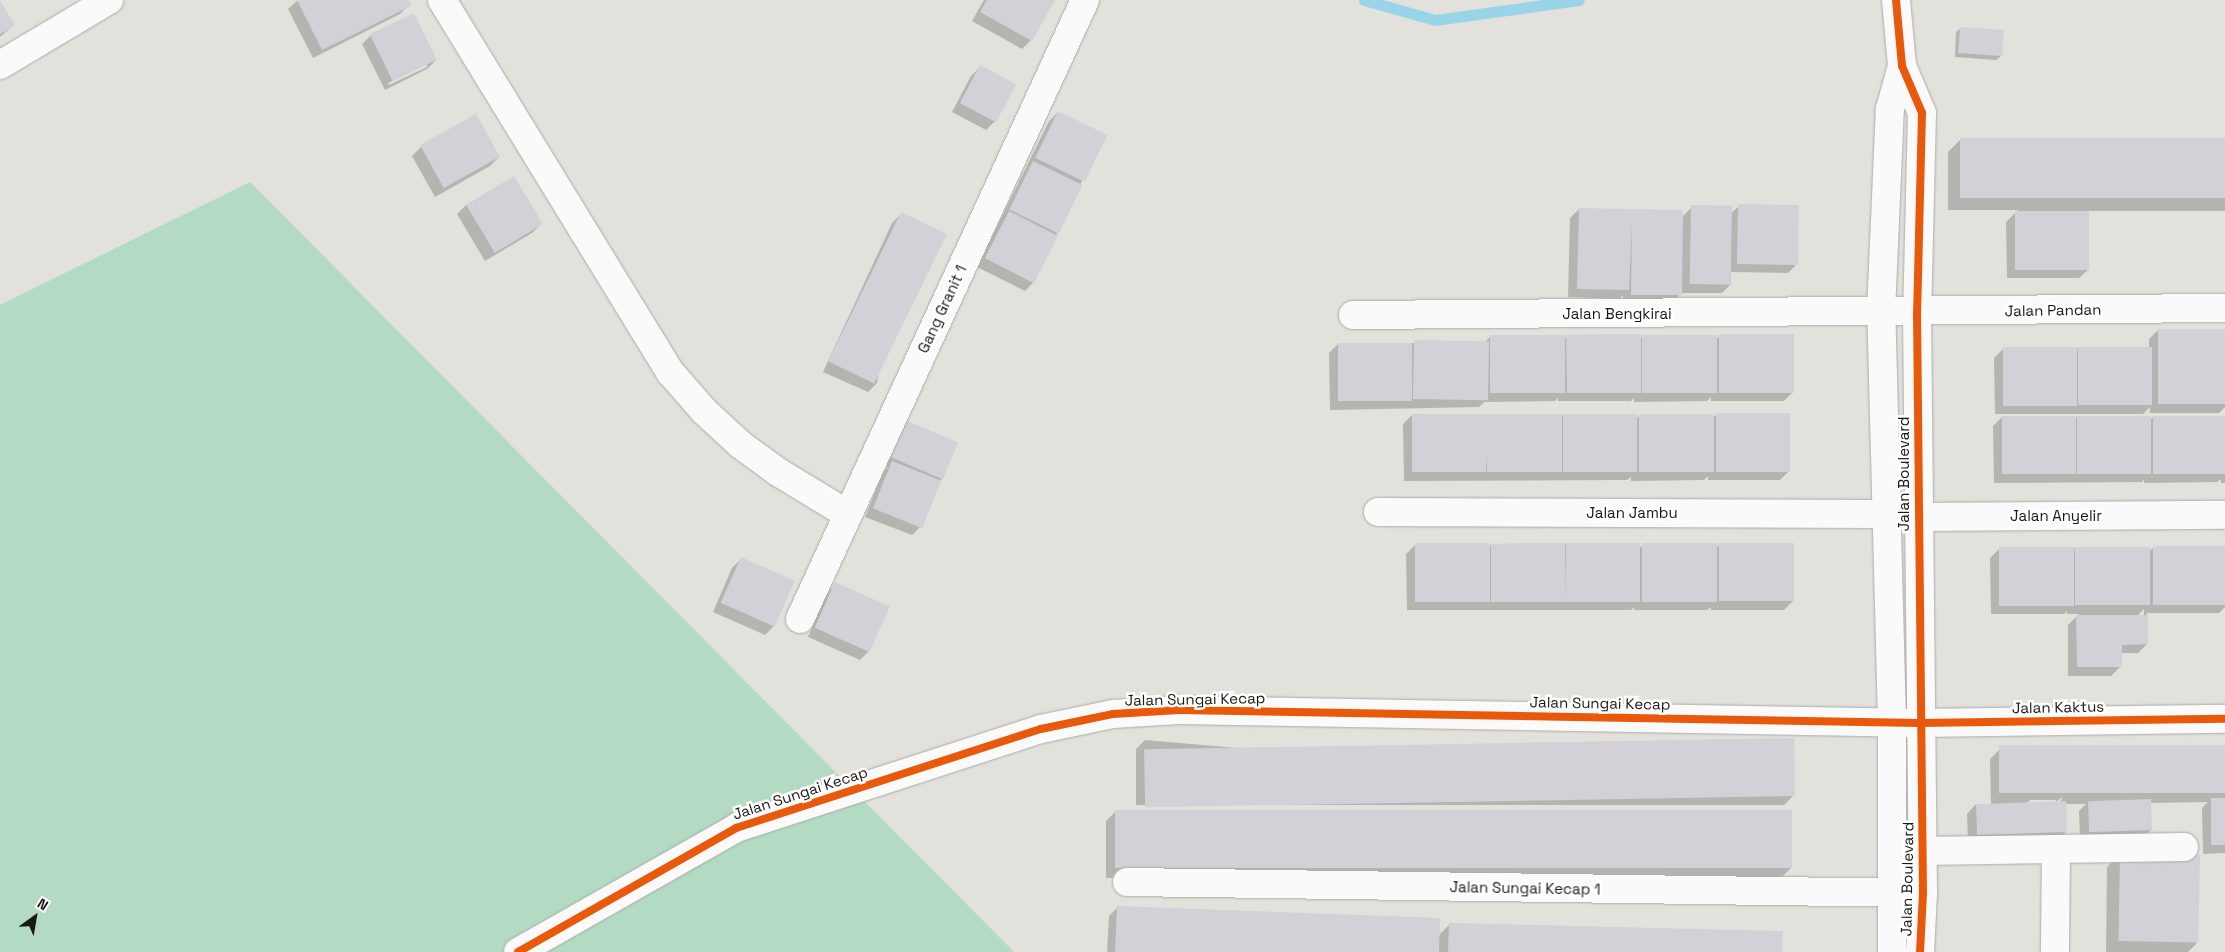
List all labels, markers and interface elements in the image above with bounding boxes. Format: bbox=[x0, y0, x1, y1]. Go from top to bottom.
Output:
street label: Gang Granit 1 bbox=[914, 262, 970, 356]
street label: Jalan Pandan bbox=[2005, 300, 2101, 320]
street label: Jalan Bengkirai bbox=[1562, 305, 1672, 323]
street label: Jalan Boulevard bbox=[1895, 417, 1913, 531]
street label: Jalan Jambu bbox=[1586, 504, 1678, 522]
street label: Jalan Anyelir bbox=[2010, 507, 2102, 525]
street label: Jalan Sungai Kecap bbox=[1124, 689, 1266, 709]
street label: Jalan Sungai Kecap bbox=[1529, 693, 1671, 713]
street label: Jalan Kaktus bbox=[2012, 697, 2104, 717]
street label: Jalan Sungai Kecap bbox=[730, 763, 870, 823]
street label: Jalan Boulevard bbox=[1897, 822, 1917, 936]
street label: Jalan Sungai Kecap 1 bbox=[1449, 878, 1601, 898]
north arrow bbox=[10, 892, 60, 942]
text: N bbox=[34, 894, 52, 914]

